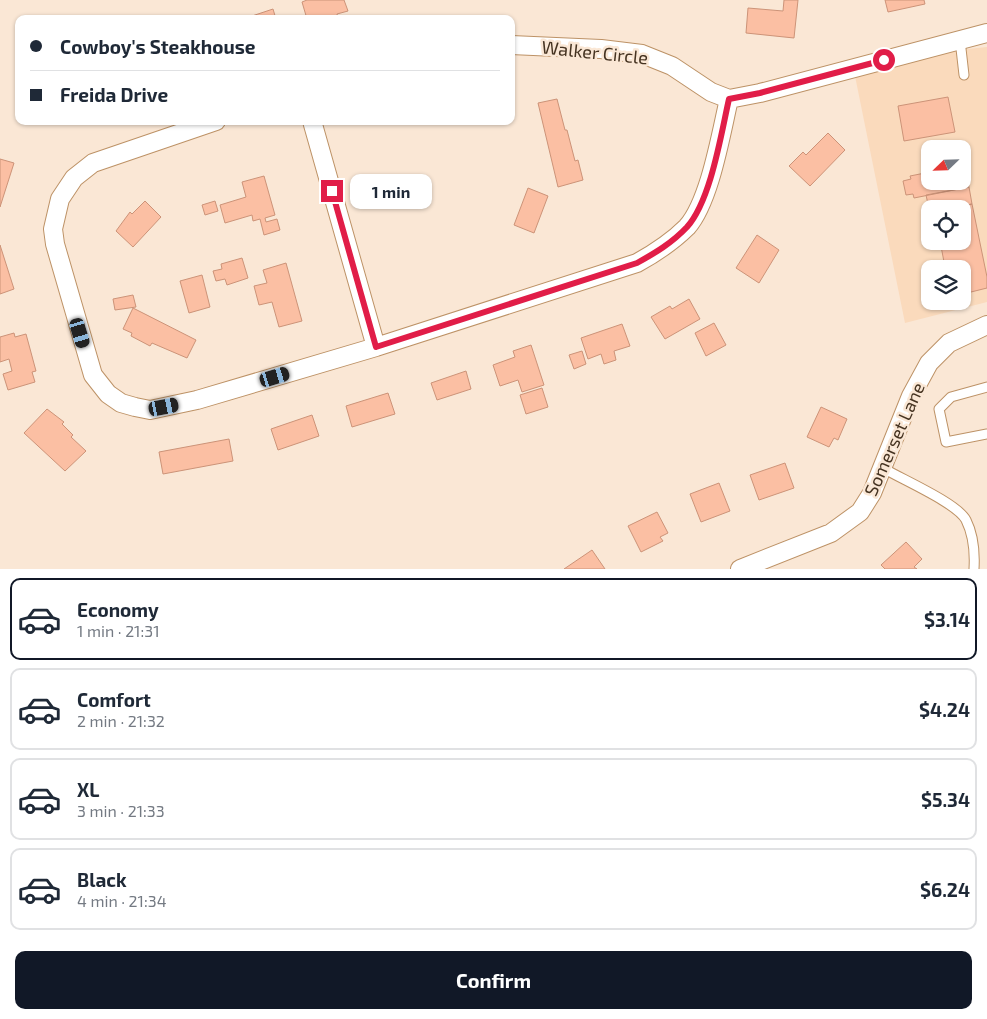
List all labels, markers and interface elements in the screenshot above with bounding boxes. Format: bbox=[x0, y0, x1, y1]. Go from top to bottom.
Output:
text: Cowboy's Steakhouse bbox=[60, 35, 255, 58]
street label: Walker Circle bbox=[541, 35, 649, 69]
route start bbox=[873, 49, 895, 71]
text: Freida Drive bbox=[60, 83, 168, 106]
north arrow bbox=[921, 140, 971, 190]
map controls bbox=[921, 140, 971, 310]
callout: 1 min bbox=[350, 174, 432, 208]
route end bbox=[321, 180, 343, 202]
text: 1 min bbox=[372, 182, 410, 201]
button: locate bbox=[921, 200, 971, 250]
button: layers bbox=[921, 260, 971, 310]
car bbox=[68, 316, 91, 350]
car bbox=[258, 365, 291, 389]
street label: Somerset Lane bbox=[859, 379, 929, 499]
car bbox=[147, 397, 180, 417]
icon: car bbox=[17, 597, 62, 642]
text: Economy bbox=[77, 598, 159, 621]
text: $3.14 bbox=[924, 608, 970, 631]
text: 1 min · 21:31 bbox=[77, 621, 160, 640]
icon: car bbox=[17, 687, 62, 732]
text: Comfort bbox=[77, 688, 151, 711]
text: $4.24 bbox=[919, 698, 970, 721]
text: 2 min · 21:32 bbox=[77, 711, 165, 730]
icon: car bbox=[17, 777, 62, 822]
text: XL bbox=[77, 778, 99, 801]
text: $5.34 bbox=[921, 788, 970, 811]
text: 3 min · 21:33 bbox=[77, 801, 165, 820]
icon: car bbox=[17, 867, 62, 912]
text: Black bbox=[77, 868, 127, 891]
text: $6.24 bbox=[920, 878, 970, 901]
text: 4 min · 21:34 bbox=[77, 891, 166, 910]
button: Confirm bbox=[15, 951, 972, 1009]

